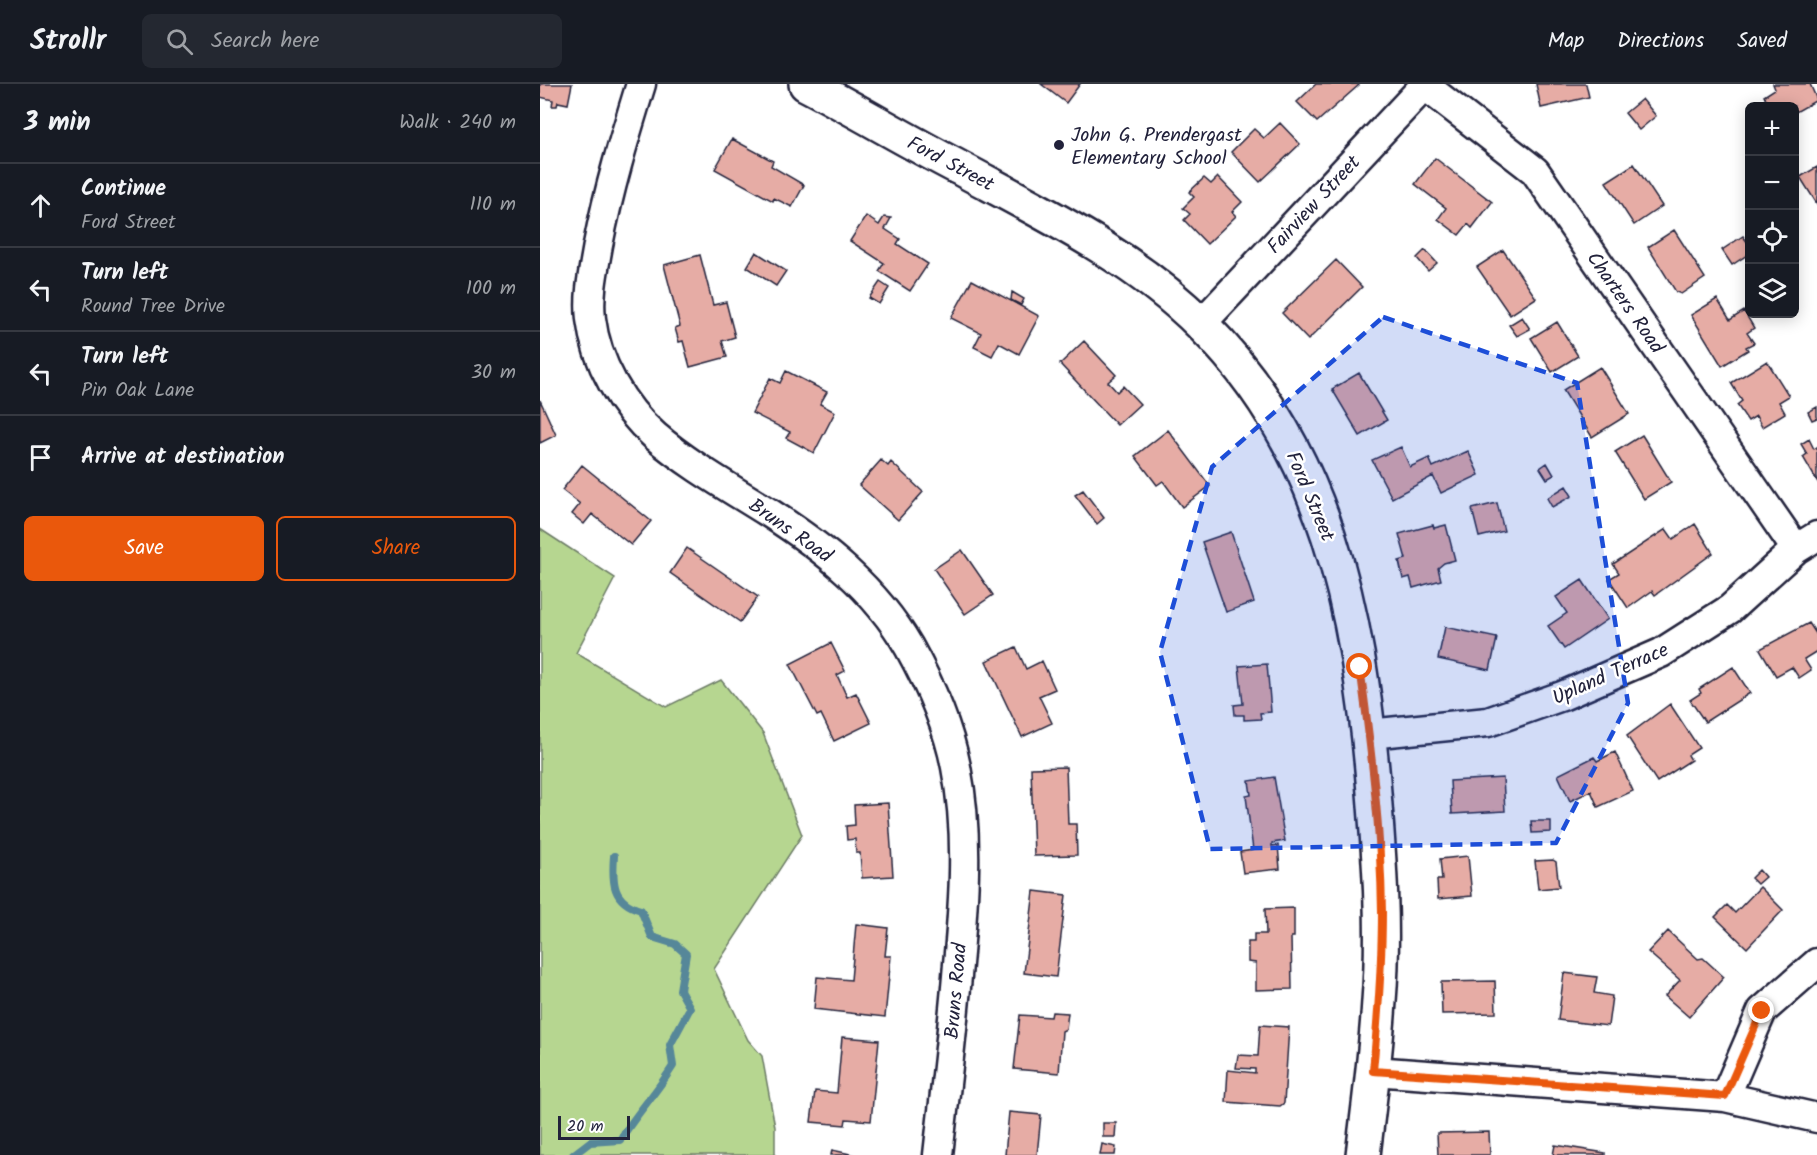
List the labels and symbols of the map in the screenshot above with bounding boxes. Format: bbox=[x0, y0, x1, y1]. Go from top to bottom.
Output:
place label: John G. Prendergast Elementary School bbox=[1071, 120, 1242, 175]
street label: Ford Street bbox=[901, 128, 1000, 201]
marker: John G. Prendergast Elementary School bbox=[1052, 138, 1066, 152]
street label: Fairview Street bbox=[1260, 148, 1369, 262]
street label: Charters Road bbox=[1577, 245, 1672, 362]
street label: Ford Street bbox=[1276, 447, 1343, 547]
street label: Bruns Road bbox=[741, 491, 839, 573]
street label: Upland Terrace bbox=[1547, 635, 1674, 715]
route start bbox=[1346, 653, 1372, 679]
street label: Bruns Road bbox=[937, 941, 977, 1041]
route end bbox=[1748, 997, 1774, 1023]
scale bar bbox=[558, 1113, 630, 1140]

